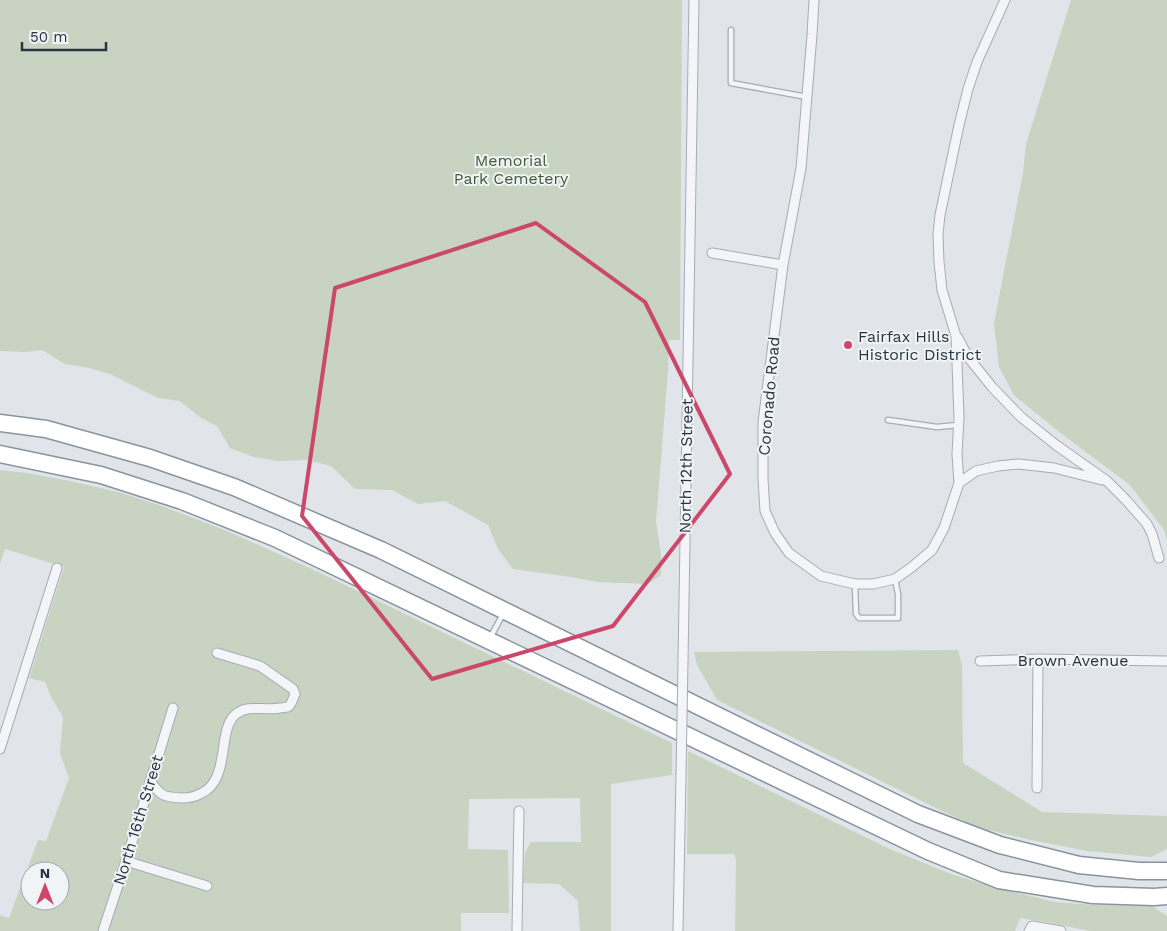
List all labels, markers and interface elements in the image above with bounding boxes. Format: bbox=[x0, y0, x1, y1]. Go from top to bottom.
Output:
scale bar bbox=[22, 20, 106, 52]
text: 50 m bbox=[30, 28, 67, 46]
park label: Memorial Park Cemetery bbox=[454, 151, 569, 188]
place label: Fairfax Hills Historic District bbox=[858, 327, 982, 364]
street label: Coronado Road bbox=[754, 336, 784, 456]
marker: Fairfax Hills Historic District bbox=[842, 339, 854, 351]
street label: North 12th Street bbox=[675, 398, 697, 534]
street label: Brown Avenue bbox=[1018, 651, 1128, 670]
street label: North 16th Street bbox=[109, 752, 167, 887]
north arrow bbox=[20, 861, 70, 911]
text: N bbox=[40, 865, 50, 881]

